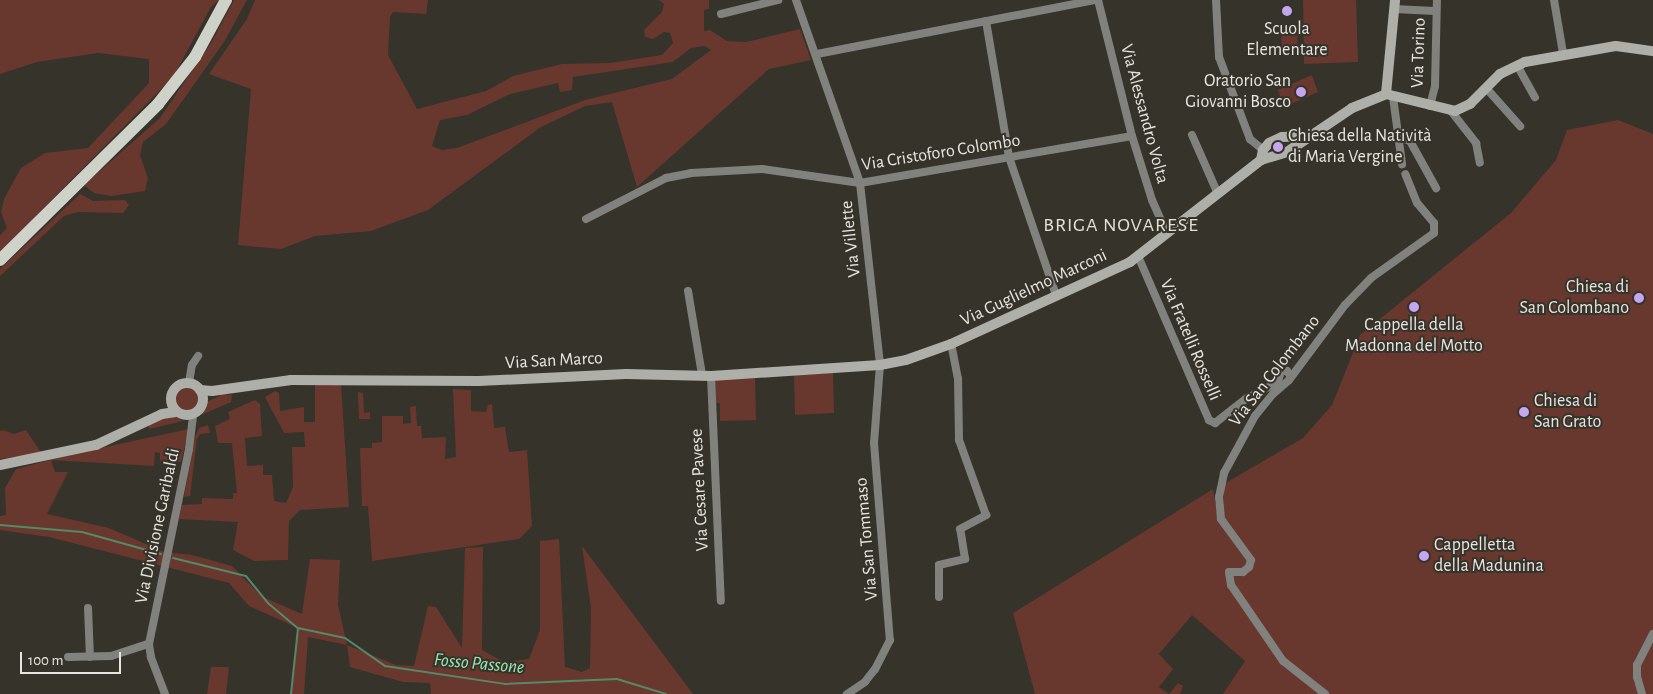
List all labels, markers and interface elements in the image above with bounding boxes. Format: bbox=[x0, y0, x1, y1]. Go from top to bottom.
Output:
marker: Scuola Elementare bbox=[1281, 5, 1293, 17]
street label: Via Torino bbox=[1407, 17, 1431, 89]
place label: Scuola Elementare bbox=[1246, 19, 1328, 62]
street label: Via Alessandro Volta bbox=[1115, 42, 1173, 186]
place label: Oratorio San Giovanni Bosco bbox=[1185, 71, 1291, 114]
marker: Oratorio San Giovanni Bosco bbox=[1295, 86, 1307, 98]
place label: Chiesa della Natività di Maria Vergine bbox=[1288, 126, 1431, 168]
street label: Via Cristoforo Colombo bbox=[860, 130, 1022, 176]
marker: Chiesa della Natività di Maria Vergine bbox=[1272, 141, 1284, 153]
street label: Via Villette bbox=[836, 200, 866, 278]
district label: BRIGA NOVARESE bbox=[1041, 213, 1201, 237]
street label: Via Guglielmo Marconi bbox=[957, 245, 1111, 331]
street label: Via Fratelli Rosselli bbox=[1155, 276, 1225, 404]
place label: Chiesa di San Colombano bbox=[1520, 277, 1629, 320]
marker: Chiesa di San Colombano bbox=[1633, 292, 1645, 304]
marker: Cappella della Madonna del Motto bbox=[1408, 301, 1420, 313]
street label: Via San Colombano bbox=[1225, 311, 1325, 431]
place label: Cappella della Madonna del Motto bbox=[1345, 315, 1483, 358]
street label: Via San Marco bbox=[504, 348, 604, 374]
place label: Chiesa di San Grato bbox=[1534, 391, 1601, 434]
marker: Chiesa di San Grato bbox=[1518, 406, 1530, 418]
street label: Via Cesare Pavese bbox=[686, 428, 714, 552]
street label: Via Divisione Garibaldi bbox=[131, 446, 185, 606]
street label: Via San Tommaso bbox=[851, 477, 883, 601]
place label: Cappelletta della Madunina bbox=[1434, 535, 1544, 578]
marker: Cappelletta della Madunina bbox=[1418, 550, 1430, 562]
scale bar bbox=[22, 642, 124, 674]
water label: Fosso Passone bbox=[433, 649, 525, 679]
text: 100 m bbox=[28, 653, 63, 668]

